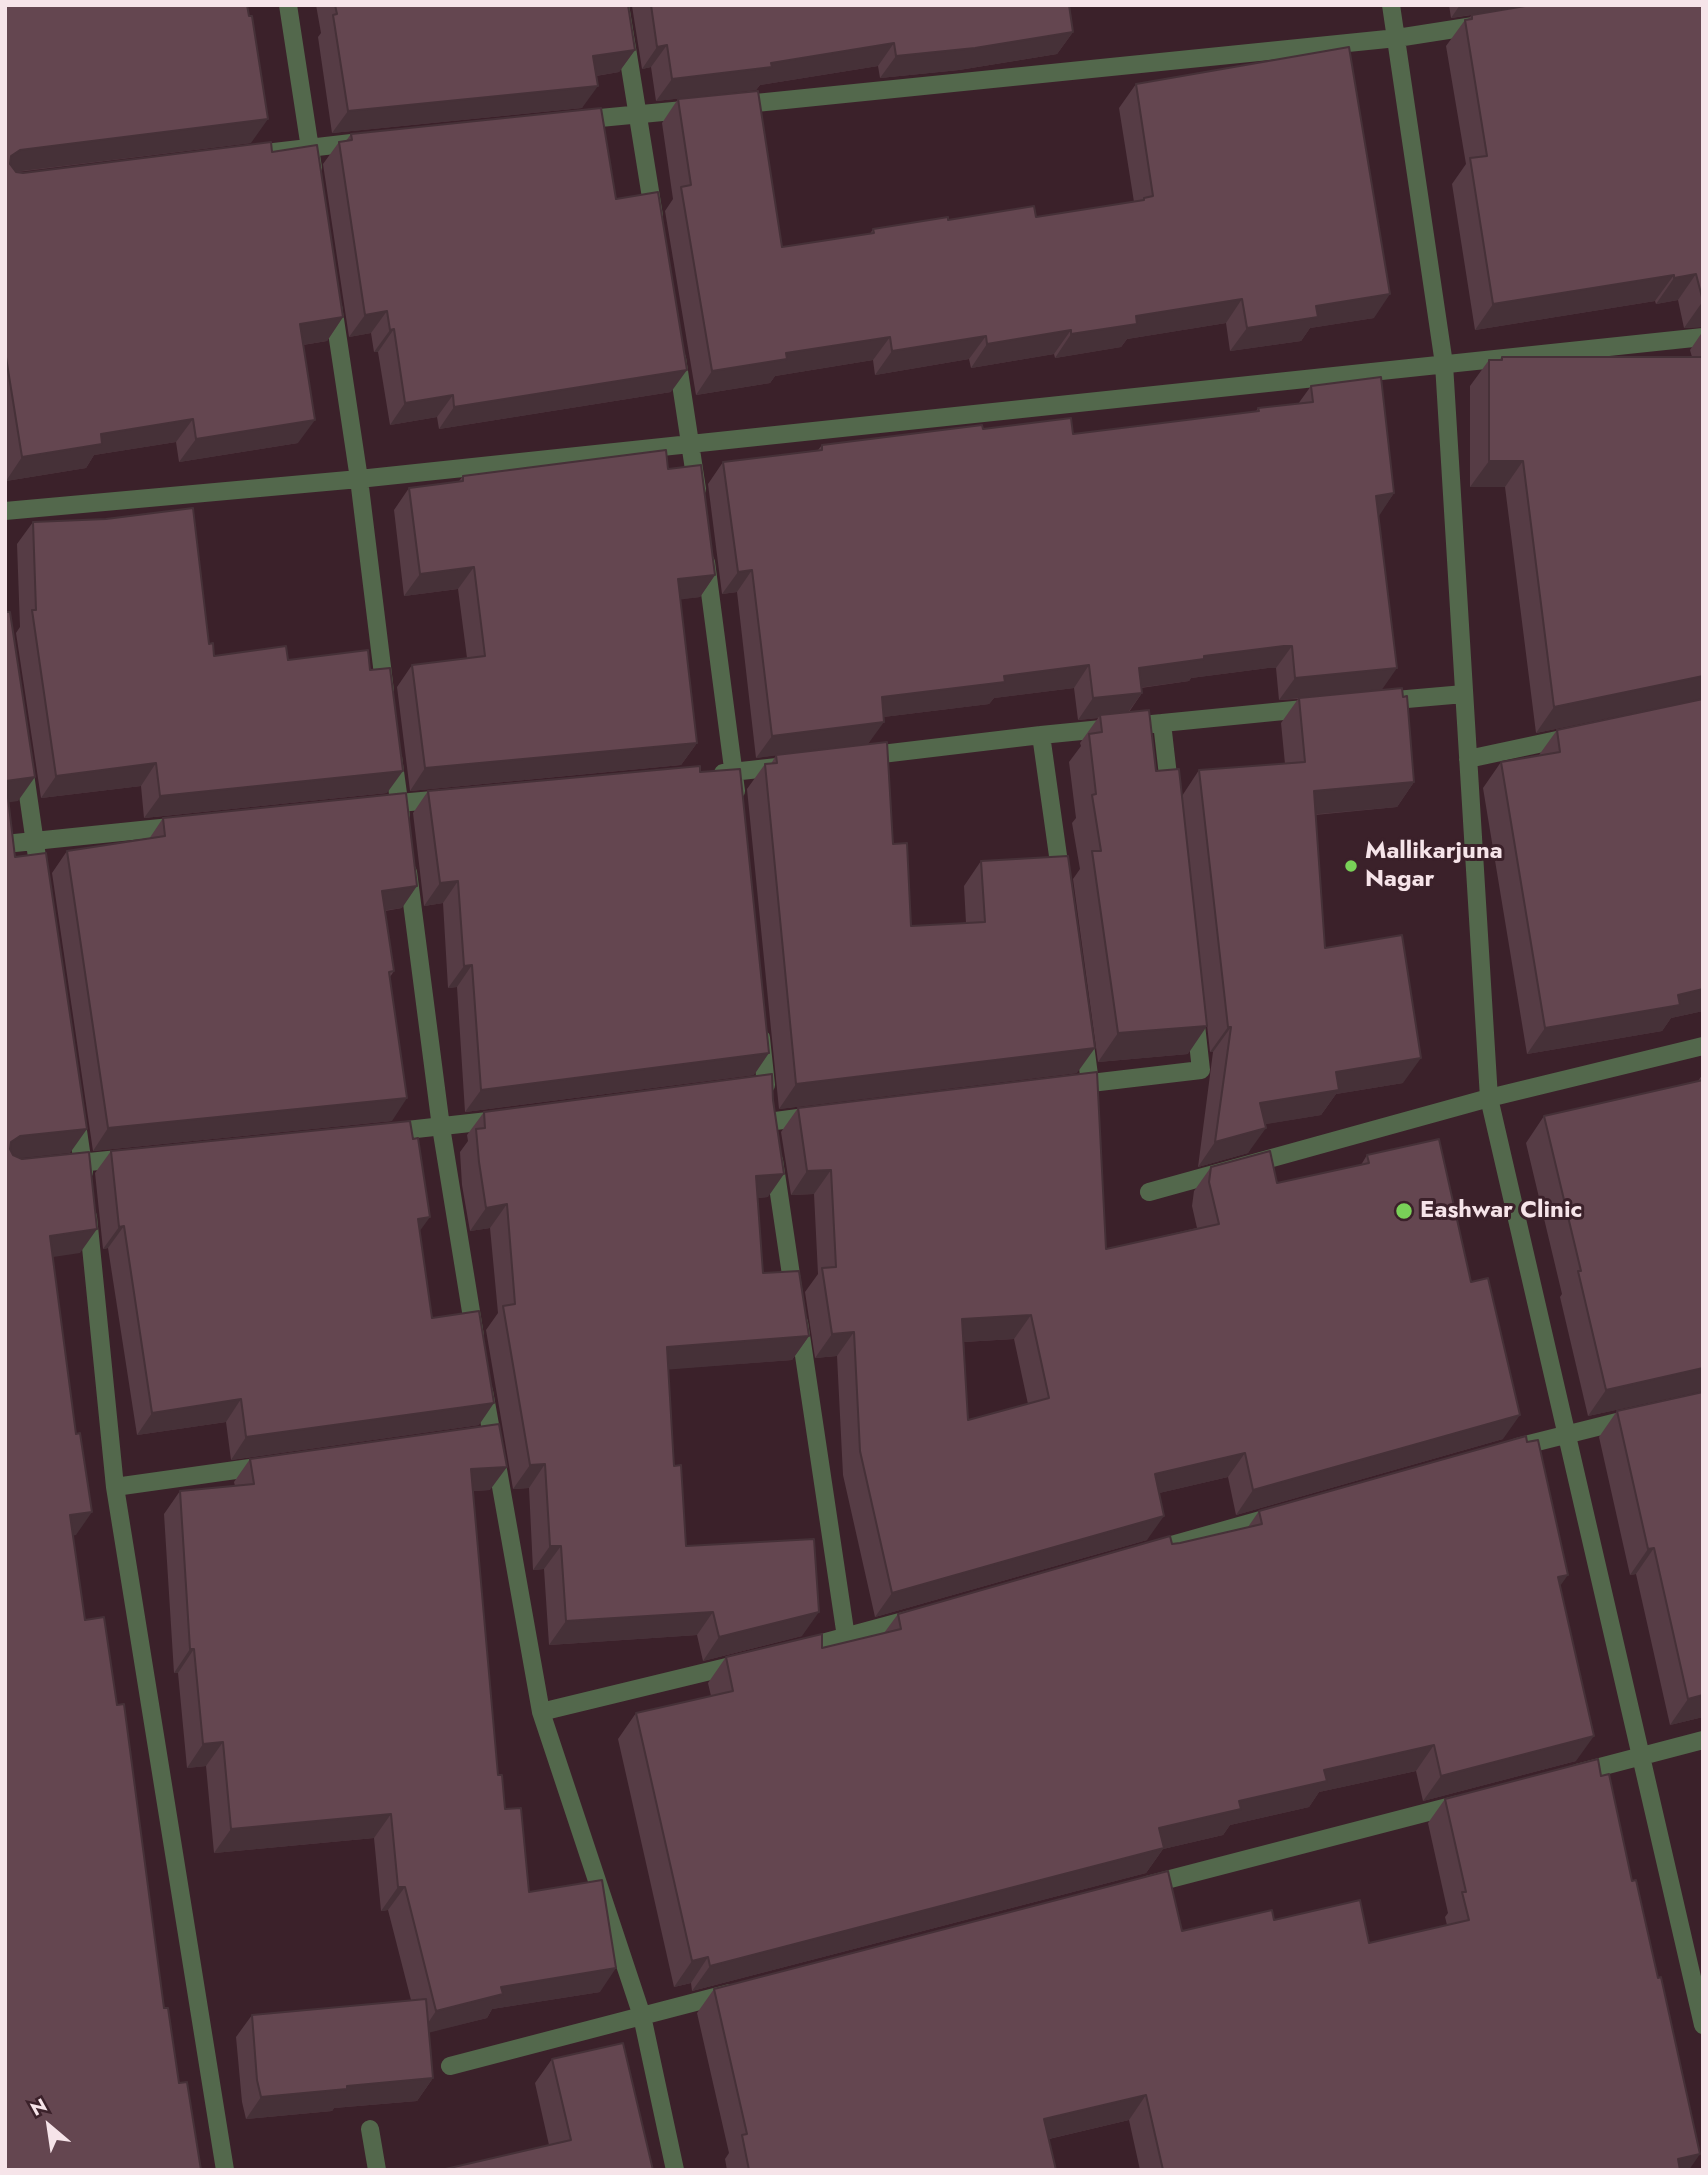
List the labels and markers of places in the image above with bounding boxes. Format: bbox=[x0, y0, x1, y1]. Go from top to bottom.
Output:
place label: Mallikarjuna Nagar bbox=[1365, 838, 1503, 894]
marker: Mallikarjuna Nagar bbox=[1343, 858, 1359, 874]
place label: Eashwar Clinic bbox=[1420, 1197, 1582, 1225]
marker: Eashwar Clinic bbox=[1394, 1201, 1414, 1221]

